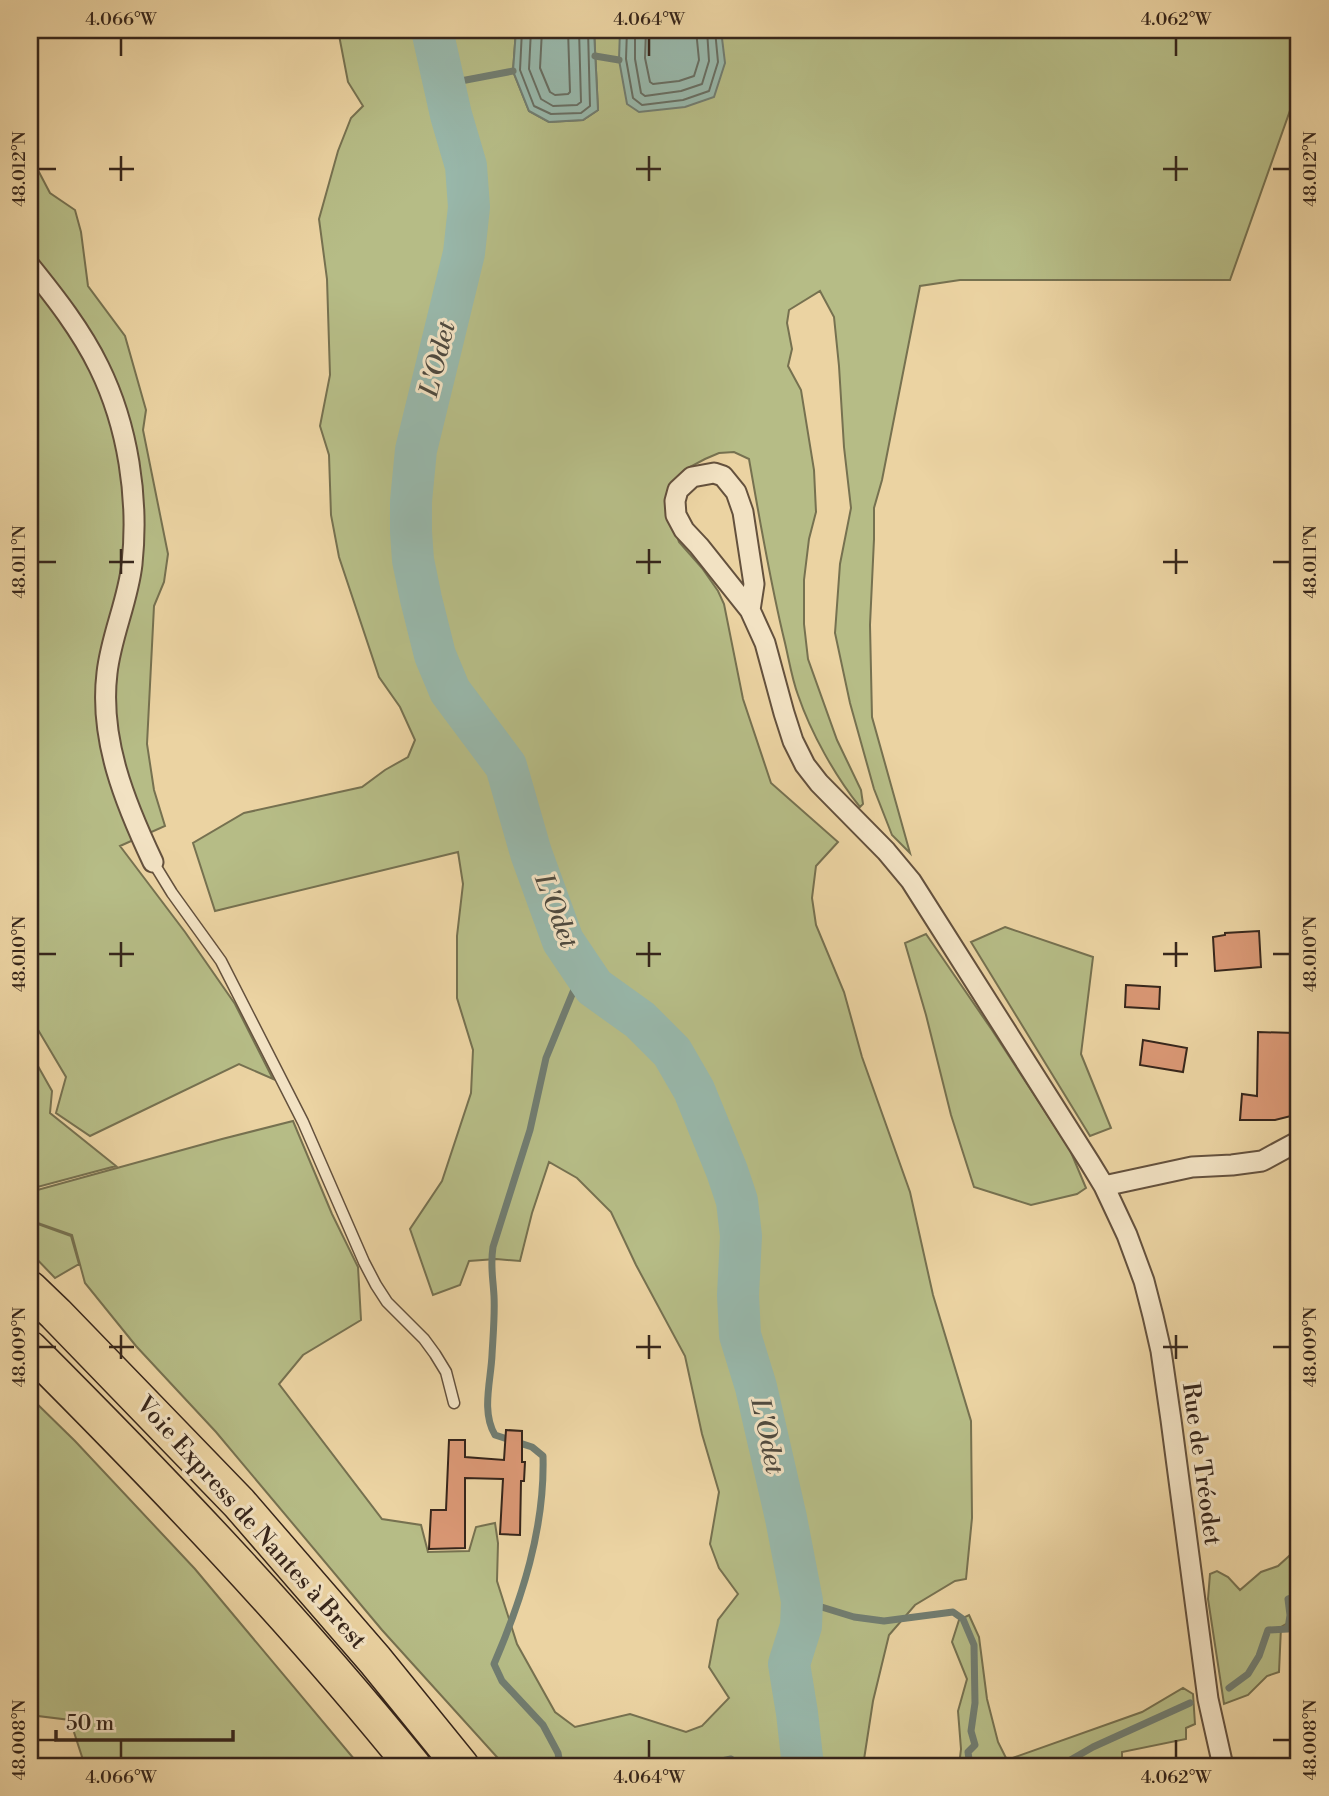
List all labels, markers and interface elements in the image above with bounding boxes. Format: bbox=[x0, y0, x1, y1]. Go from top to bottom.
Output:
text: 4.066°W bbox=[85, 8, 157, 31]
text: 4.064°W bbox=[613, 8, 685, 31]
text: 4.062°W bbox=[1141, 8, 1212, 31]
text: 48.012°N bbox=[8, 131, 31, 207]
text: 48.012°N bbox=[1299, 131, 1322, 207]
water label: L'Odet bbox=[413, 318, 463, 401]
text: 48.011°N bbox=[8, 525, 31, 599]
text: 48.011°N bbox=[1299, 525, 1322, 599]
water label: L'Odet bbox=[527, 869, 585, 953]
text: 48.010°N bbox=[8, 915, 31, 992]
text: 48.010°N bbox=[1299, 915, 1322, 992]
text: 48.009°N bbox=[8, 1306, 31, 1387]
text: 48.009°N bbox=[1299, 1306, 1322, 1387]
street label: Rue de Tréodet bbox=[1175, 1381, 1227, 1548]
street label: Voie Express de Nantes à Brest bbox=[129, 1389, 373, 1656]
water label: L'Odet bbox=[743, 1394, 791, 1477]
scale bar bbox=[56, 1698, 233, 1742]
text: 48.008°N bbox=[8, 1699, 31, 1780]
text: 48.008°N bbox=[1299, 1699, 1322, 1780]
text: 50 m bbox=[66, 1711, 114, 1737]
text: 4.066°W bbox=[85, 1766, 157, 1789]
text: 4.064°W bbox=[613, 1766, 685, 1789]
text: 4.062°W bbox=[1141, 1766, 1212, 1789]

